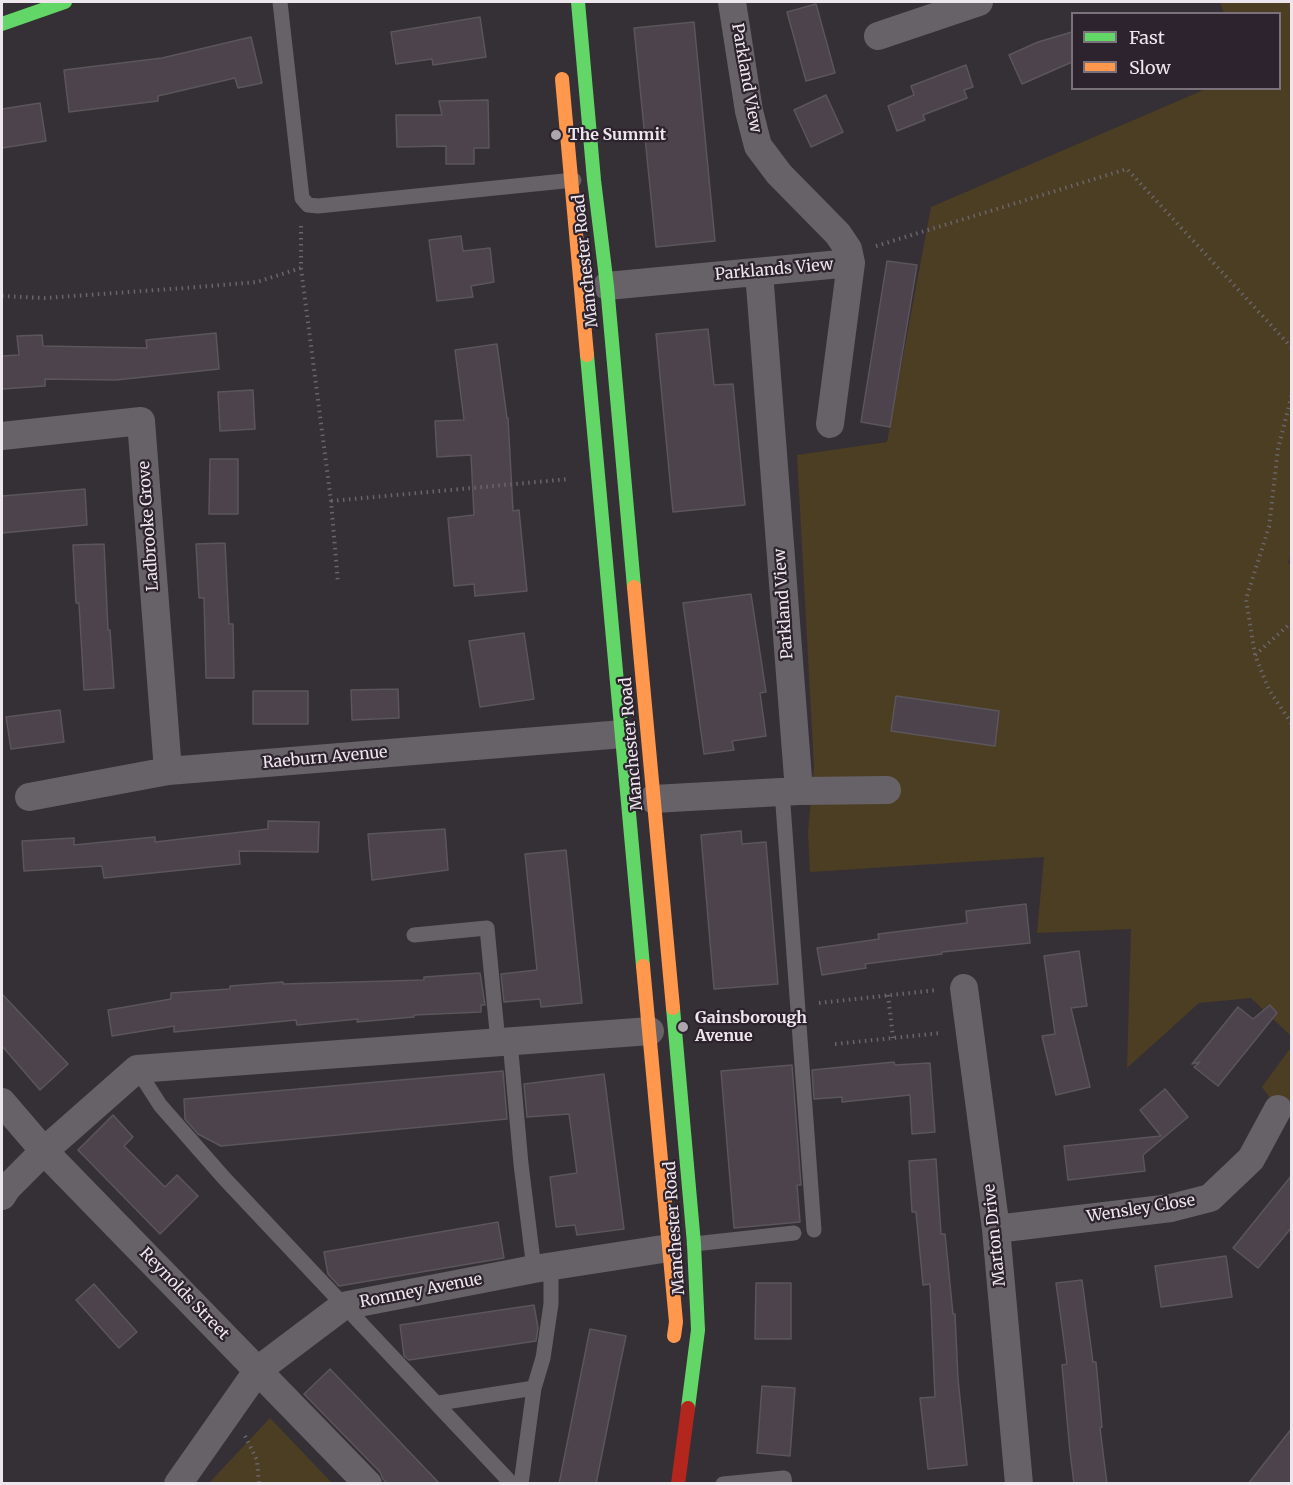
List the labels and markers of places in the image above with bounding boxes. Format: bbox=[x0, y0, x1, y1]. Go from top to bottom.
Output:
place label: The Summit bbox=[568, 125, 666, 145]
marker: The Summit bbox=[549, 128, 563, 142]
place label: Gainsborough Avenue bbox=[695, 1008, 807, 1046]
marker: Gainsborough Avenue bbox=[676, 1020, 690, 1034]

